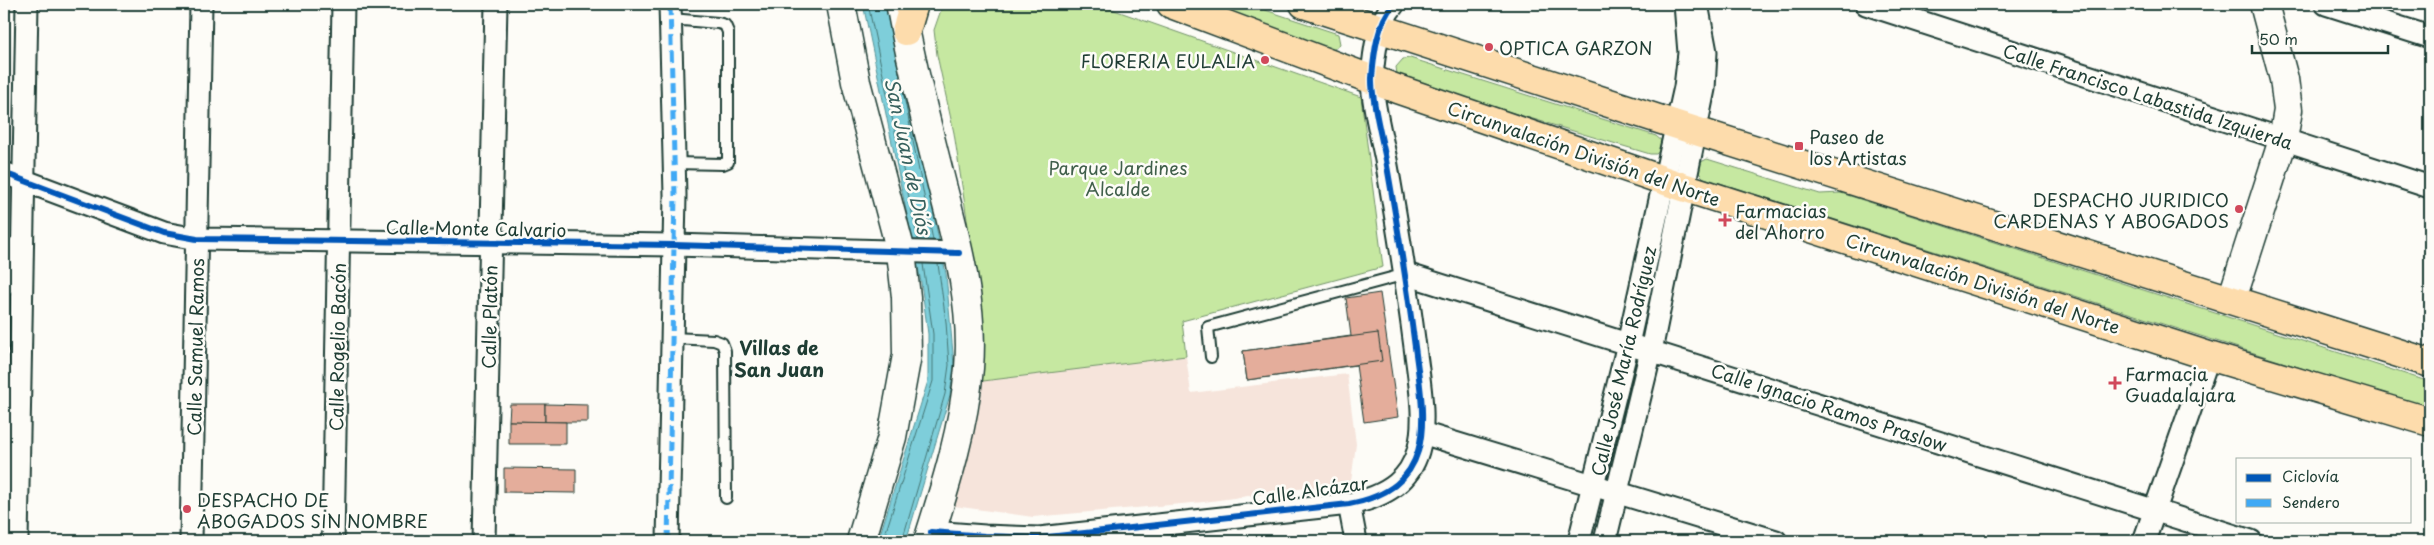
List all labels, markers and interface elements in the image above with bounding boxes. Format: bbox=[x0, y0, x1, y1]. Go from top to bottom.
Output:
scale bar bbox=[2252, 22, 2388, 54]
text: 50 m bbox=[2259, 27, 2298, 50]
place label: OPTICA GARZON bbox=[1499, 34, 1653, 61]
street label: Calle Francisco Labastida Izquierda bbox=[2000, 36, 2296, 156]
marker: OPTICA GARZON bbox=[1483, 41, 1495, 53]
place label: FLORERIA EULALIA bbox=[1080, 47, 1255, 74]
marker: FLORERIA EULALIA bbox=[1259, 54, 1271, 66]
water label: San Juan de Diós bbox=[879, 75, 940, 239]
street label: Circunvalación División del Norte bbox=[1444, 94, 1724, 212]
place label: Paseo de los Artistas bbox=[1809, 123, 1907, 171]
marker: Paseo de los Artistas bbox=[1793, 140, 1805, 152]
park label: Parque Jardines Alcalde bbox=[1049, 154, 1187, 202]
place label: DESPACHO JURIDICO CARDENAS Y ABOGADOS bbox=[1993, 186, 2229, 234]
place label: Farmacias del Ahorro bbox=[1735, 197, 1826, 245]
marker: DESPACHO JURIDICO CARDENAS Y ABOGADOS bbox=[2233, 203, 2245, 215]
street label: Calle Monte Calvario bbox=[385, 213, 567, 243]
marker: Farmacias del Ahorro bbox=[1719, 214, 1731, 226]
street label: Circunvalación División del Norte bbox=[1843, 226, 2123, 340]
street label: Calle José María Rodríguez bbox=[1583, 243, 1663, 478]
street label: Calle Samuel Ramos bbox=[180, 258, 210, 436]
street label: Calle Rogelio Bacón bbox=[322, 263, 352, 431]
street label: Calle Platón bbox=[475, 265, 503, 369]
district label: Villas de San Juan bbox=[734, 333, 824, 383]
street label: Calle Ignacio Ramos Praslow bbox=[1708, 356, 1950, 458]
place label: Farmacia Guadalajara bbox=[2125, 360, 2236, 408]
marker: Farmacia Guadalajara bbox=[2109, 377, 2121, 389]
legend bbox=[2236, 458, 2412, 522]
text: Ciclovía bbox=[2282, 464, 2340, 487]
street label: Calle Alcázar bbox=[1250, 468, 1371, 512]
place label: DESPACHO DE ABOGADOS SIN NOMBRE bbox=[197, 486, 428, 534]
text: Sendero bbox=[2282, 490, 2340, 513]
marker: DESPACHO DE ABOGADOS SIN NOMBRE bbox=[181, 503, 193, 515]

